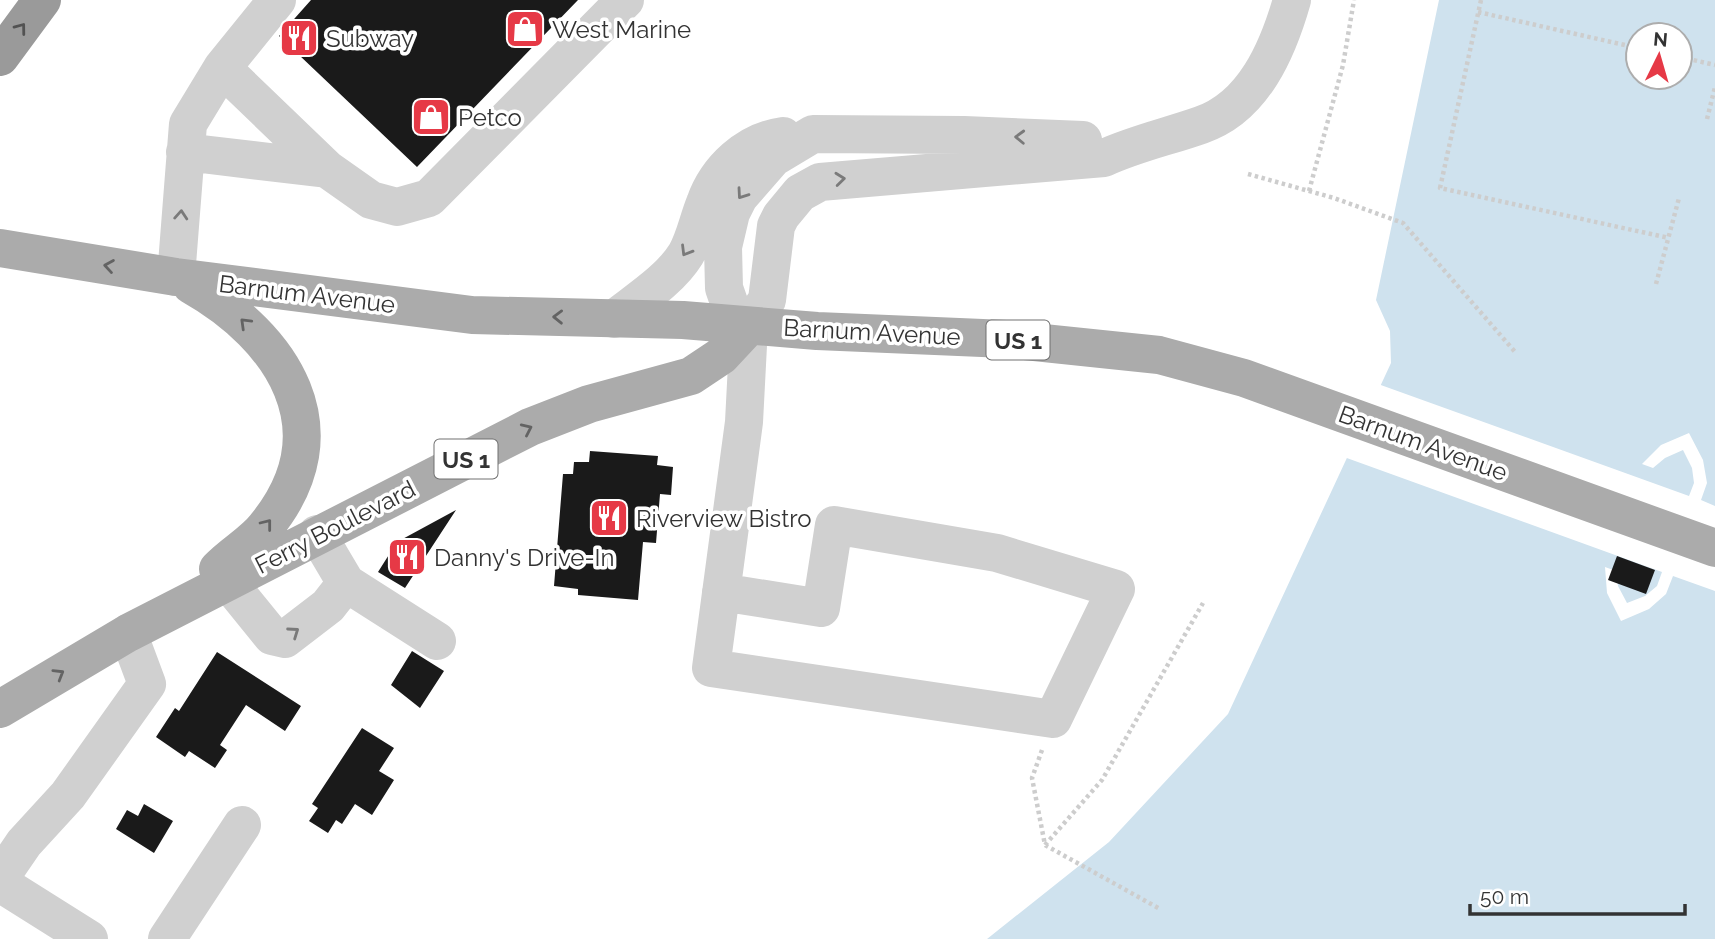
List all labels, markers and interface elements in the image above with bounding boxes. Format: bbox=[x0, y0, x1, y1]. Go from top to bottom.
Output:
shop icon: West Marine bbox=[504, 8, 546, 50]
place label: West Marine bbox=[552, 15, 691, 44]
restaurant icon: Subway bbox=[278, 17, 320, 59]
north arrow bbox=[1624, 21, 1694, 91]
one-way arrow bbox=[13, 24, 26, 36]
place label: Subway bbox=[326, 24, 414, 53]
text: N bbox=[1652, 27, 1669, 51]
shop icon: Petco bbox=[410, 96, 452, 138]
place label: Petco bbox=[458, 103, 522, 132]
one-way arrow bbox=[1014, 130, 1025, 145]
one-way arrow bbox=[835, 172, 846, 187]
one-way arrow bbox=[738, 186, 750, 199]
one-way arrow bbox=[173, 209, 188, 220]
one-way arrow bbox=[681, 244, 694, 257]
one-way arrow bbox=[103, 259, 115, 274]
street label: Barnum Avenue bbox=[217, 269, 397, 319]
one-way arrow bbox=[553, 310, 564, 325]
street label: Barnum Avenue bbox=[783, 313, 961, 351]
one-way arrow bbox=[240, 318, 253, 331]
road number: US 1 bbox=[986, 320, 1050, 360]
street label: Barnum Avenue bbox=[1335, 399, 1511, 487]
one-way arrow bbox=[520, 423, 532, 437]
road number: US 1 bbox=[434, 440, 498, 478]
street label: Ferry Boulevard bbox=[250, 474, 420, 580]
restaurant icon: Riverview Bistro bbox=[588, 497, 630, 539]
place label: Riverview Bistro bbox=[636, 504, 812, 533]
one-way arrow bbox=[258, 520, 271, 532]
restaurant icon: Danny's Drive-In bbox=[386, 536, 428, 578]
place label: Danny's Drive-In bbox=[434, 543, 614, 572]
one-way arrow bbox=[286, 628, 298, 640]
one-way arrow bbox=[51, 669, 64, 682]
scale bar bbox=[1470, 872, 1685, 916]
text: 50 m bbox=[1480, 884, 1529, 909]

